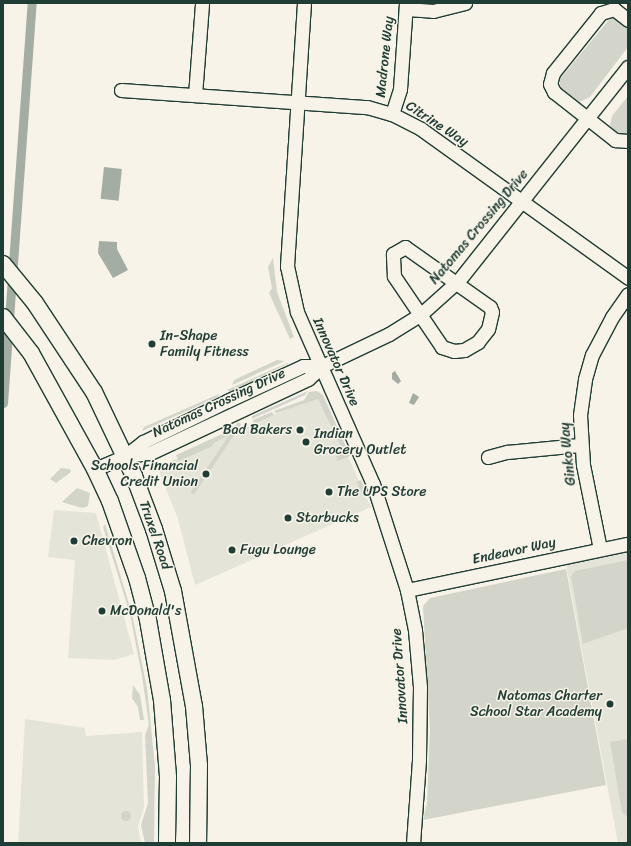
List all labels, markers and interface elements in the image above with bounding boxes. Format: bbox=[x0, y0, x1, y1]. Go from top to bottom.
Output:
street label: Madrone Way bbox=[372, 15, 398, 99]
street label: Citrine Way bbox=[402, 98, 472, 150]
street label: Natomas Crossing Drive bbox=[426, 166, 532, 288]
street label: Innovator Drive bbox=[309, 315, 363, 409]
place label: In-Shape Family Fitness bbox=[160, 328, 249, 360]
marker: In-Shape Family Fitness bbox=[147, 339, 157, 349]
street label: Natomas Crossing Drive bbox=[150, 365, 288, 441]
place label: Bad Bakers bbox=[223, 422, 292, 438]
street label: Ginko Way bbox=[556, 422, 580, 486]
marker: Bad Bakers bbox=[295, 425, 305, 435]
place label: Indian Grocery Outlet bbox=[314, 426, 406, 458]
marker: Indian Grocery Outlet bbox=[301, 437, 311, 447]
place label: Schools Financial Credit Union bbox=[91, 458, 198, 490]
marker: Schools Financial Credit Union bbox=[201, 469, 211, 479]
place label: The UPS Store bbox=[337, 484, 428, 500]
marker: The UPS Store bbox=[324, 487, 334, 497]
street label: Truxel Road bbox=[135, 498, 175, 572]
place label: Starbucks bbox=[296, 510, 359, 526]
marker: Starbucks bbox=[283, 513, 293, 523]
place label: Chevron bbox=[82, 533, 132, 549]
street label: Endeavor Way bbox=[471, 534, 557, 568]
marker: Chevron bbox=[69, 536, 79, 546]
place label: Fugu Lounge bbox=[240, 542, 316, 558]
marker: Fugu Lounge bbox=[227, 545, 237, 555]
place label: McDonald's bbox=[110, 603, 182, 619]
marker: McDonald's bbox=[97, 606, 107, 616]
street label: Innovator Drive bbox=[388, 628, 412, 724]
place label: Natomas Charter School Star Academy bbox=[470, 688, 602, 720]
marker: Natomas Charter School Star Academy bbox=[605, 699, 615, 709]

